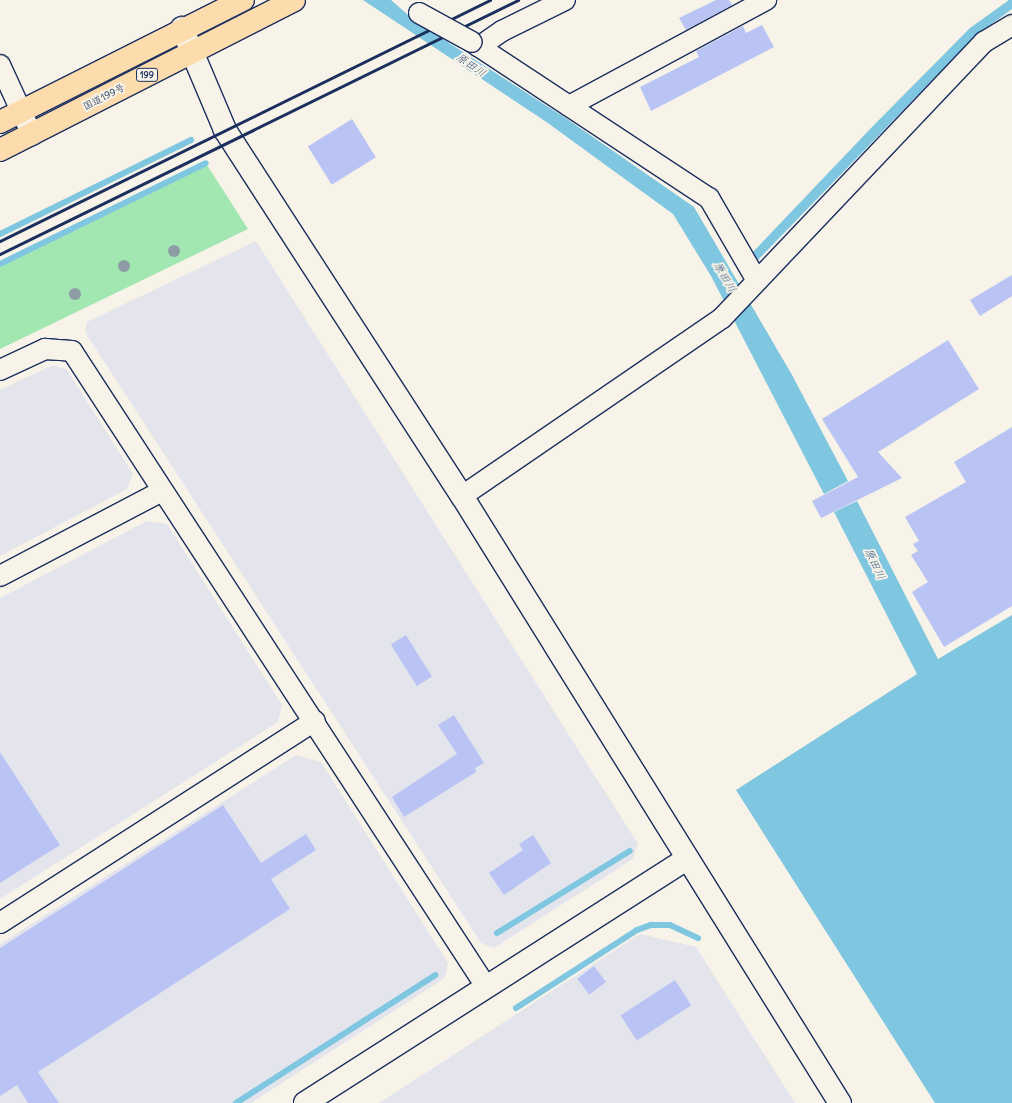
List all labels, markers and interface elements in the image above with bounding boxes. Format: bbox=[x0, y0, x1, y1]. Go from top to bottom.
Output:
water label: 原田川 bbox=[454, 50, 488, 80]
road number: 199 bbox=[136, 68, 158, 82]
street label: 国道199号 bbox=[81, 81, 127, 113]
water label: 原田川 bbox=[711, 259, 739, 295]
water label: 原田川 bbox=[862, 546, 888, 582]

